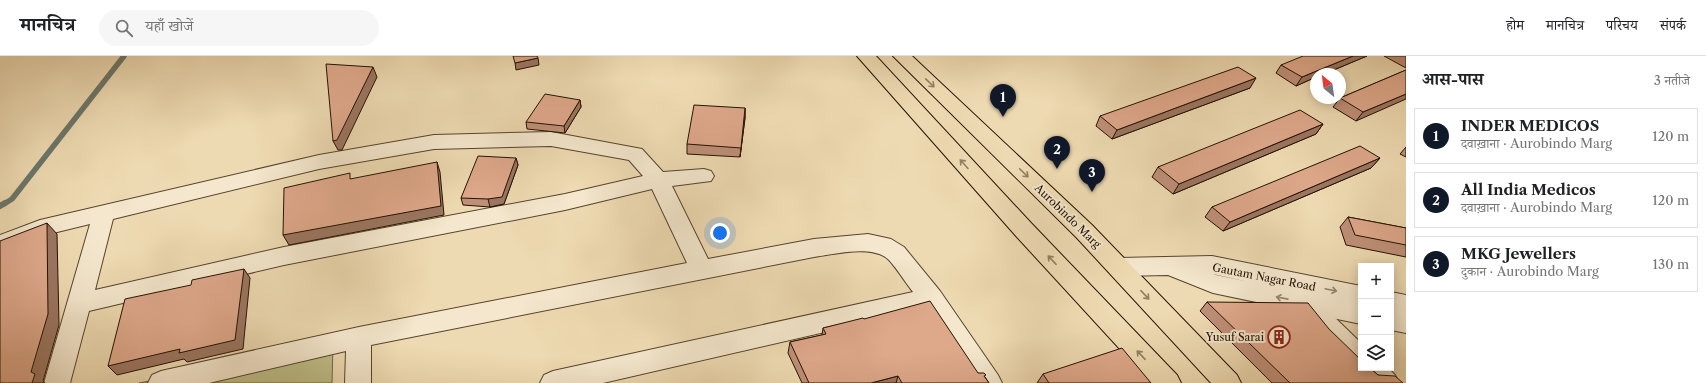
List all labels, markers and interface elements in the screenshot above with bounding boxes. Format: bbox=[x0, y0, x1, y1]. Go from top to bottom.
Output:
search box bbox=[99, 10, 379, 46]
text: मानचित्र bbox=[20, 13, 75, 36]
text: यहाँ खोजें bbox=[145, 16, 193, 35]
text: होम bbox=[1506, 16, 1524, 34]
text: मानचित्र bbox=[1546, 16, 1584, 34]
text: परिचय bbox=[1606, 16, 1638, 34]
text: संपर्क bbox=[1660, 16, 1686, 34]
icon: search bbox=[113, 17, 135, 39]
north arrow bbox=[1310, 68, 1346, 104]
text: आस-पास bbox=[1422, 69, 1484, 89]
text: 3 नतीजे bbox=[1654, 72, 1690, 88]
one-way arrow bbox=[925, 78, 935, 88]
pin: 1 bbox=[990, 84, 1016, 117]
text: INDER MEDICOS bbox=[1461, 116, 1599, 135]
text: 1 bbox=[1433, 128, 1439, 144]
text: 120 m bbox=[1652, 128, 1689, 144]
text: दवाख़ाना · Aurobindo Marg bbox=[1461, 135, 1612, 151]
pin: 2 bbox=[1044, 136, 1070, 169]
one-way arrow bbox=[959, 159, 969, 169]
pin: 3 bbox=[1079, 159, 1105, 192]
one-way arrow bbox=[1019, 168, 1029, 178]
street label: Aurobindo Marg bbox=[1031, 180, 1104, 251]
text: All India Medicos bbox=[1461, 180, 1596, 199]
text: 2 bbox=[1432, 192, 1440, 208]
text: 120 m bbox=[1652, 192, 1689, 208]
text: दवाख़ाना · Aurobindo Marg bbox=[1461, 199, 1612, 215]
your location bbox=[710, 223, 730, 243]
text: MKG Jewellers bbox=[1461, 244, 1576, 263]
one-way arrow bbox=[1047, 255, 1056, 265]
text: 3 bbox=[1432, 256, 1440, 272]
text: 130 m bbox=[1653, 256, 1689, 272]
street label: Gautam Nagar Road bbox=[1211, 260, 1317, 294]
map controls bbox=[1358, 263, 1394, 371]
button: + bbox=[1358, 263, 1394, 299]
text: दुकान · Aurobindo Marg bbox=[1461, 263, 1599, 279]
one-way arrow bbox=[1324, 286, 1337, 294]
one-way arrow bbox=[1140, 290, 1150, 300]
one-way arrow bbox=[1275, 294, 1288, 302]
button: − bbox=[1358, 299, 1394, 335]
building icon: Yusuf Sarai bbox=[1266, 324, 1292, 350]
place label: Yusuf Sarai bbox=[1205, 330, 1265, 344]
button: layers bbox=[1358, 335, 1394, 371]
one-way arrow bbox=[1136, 350, 1146, 360]

